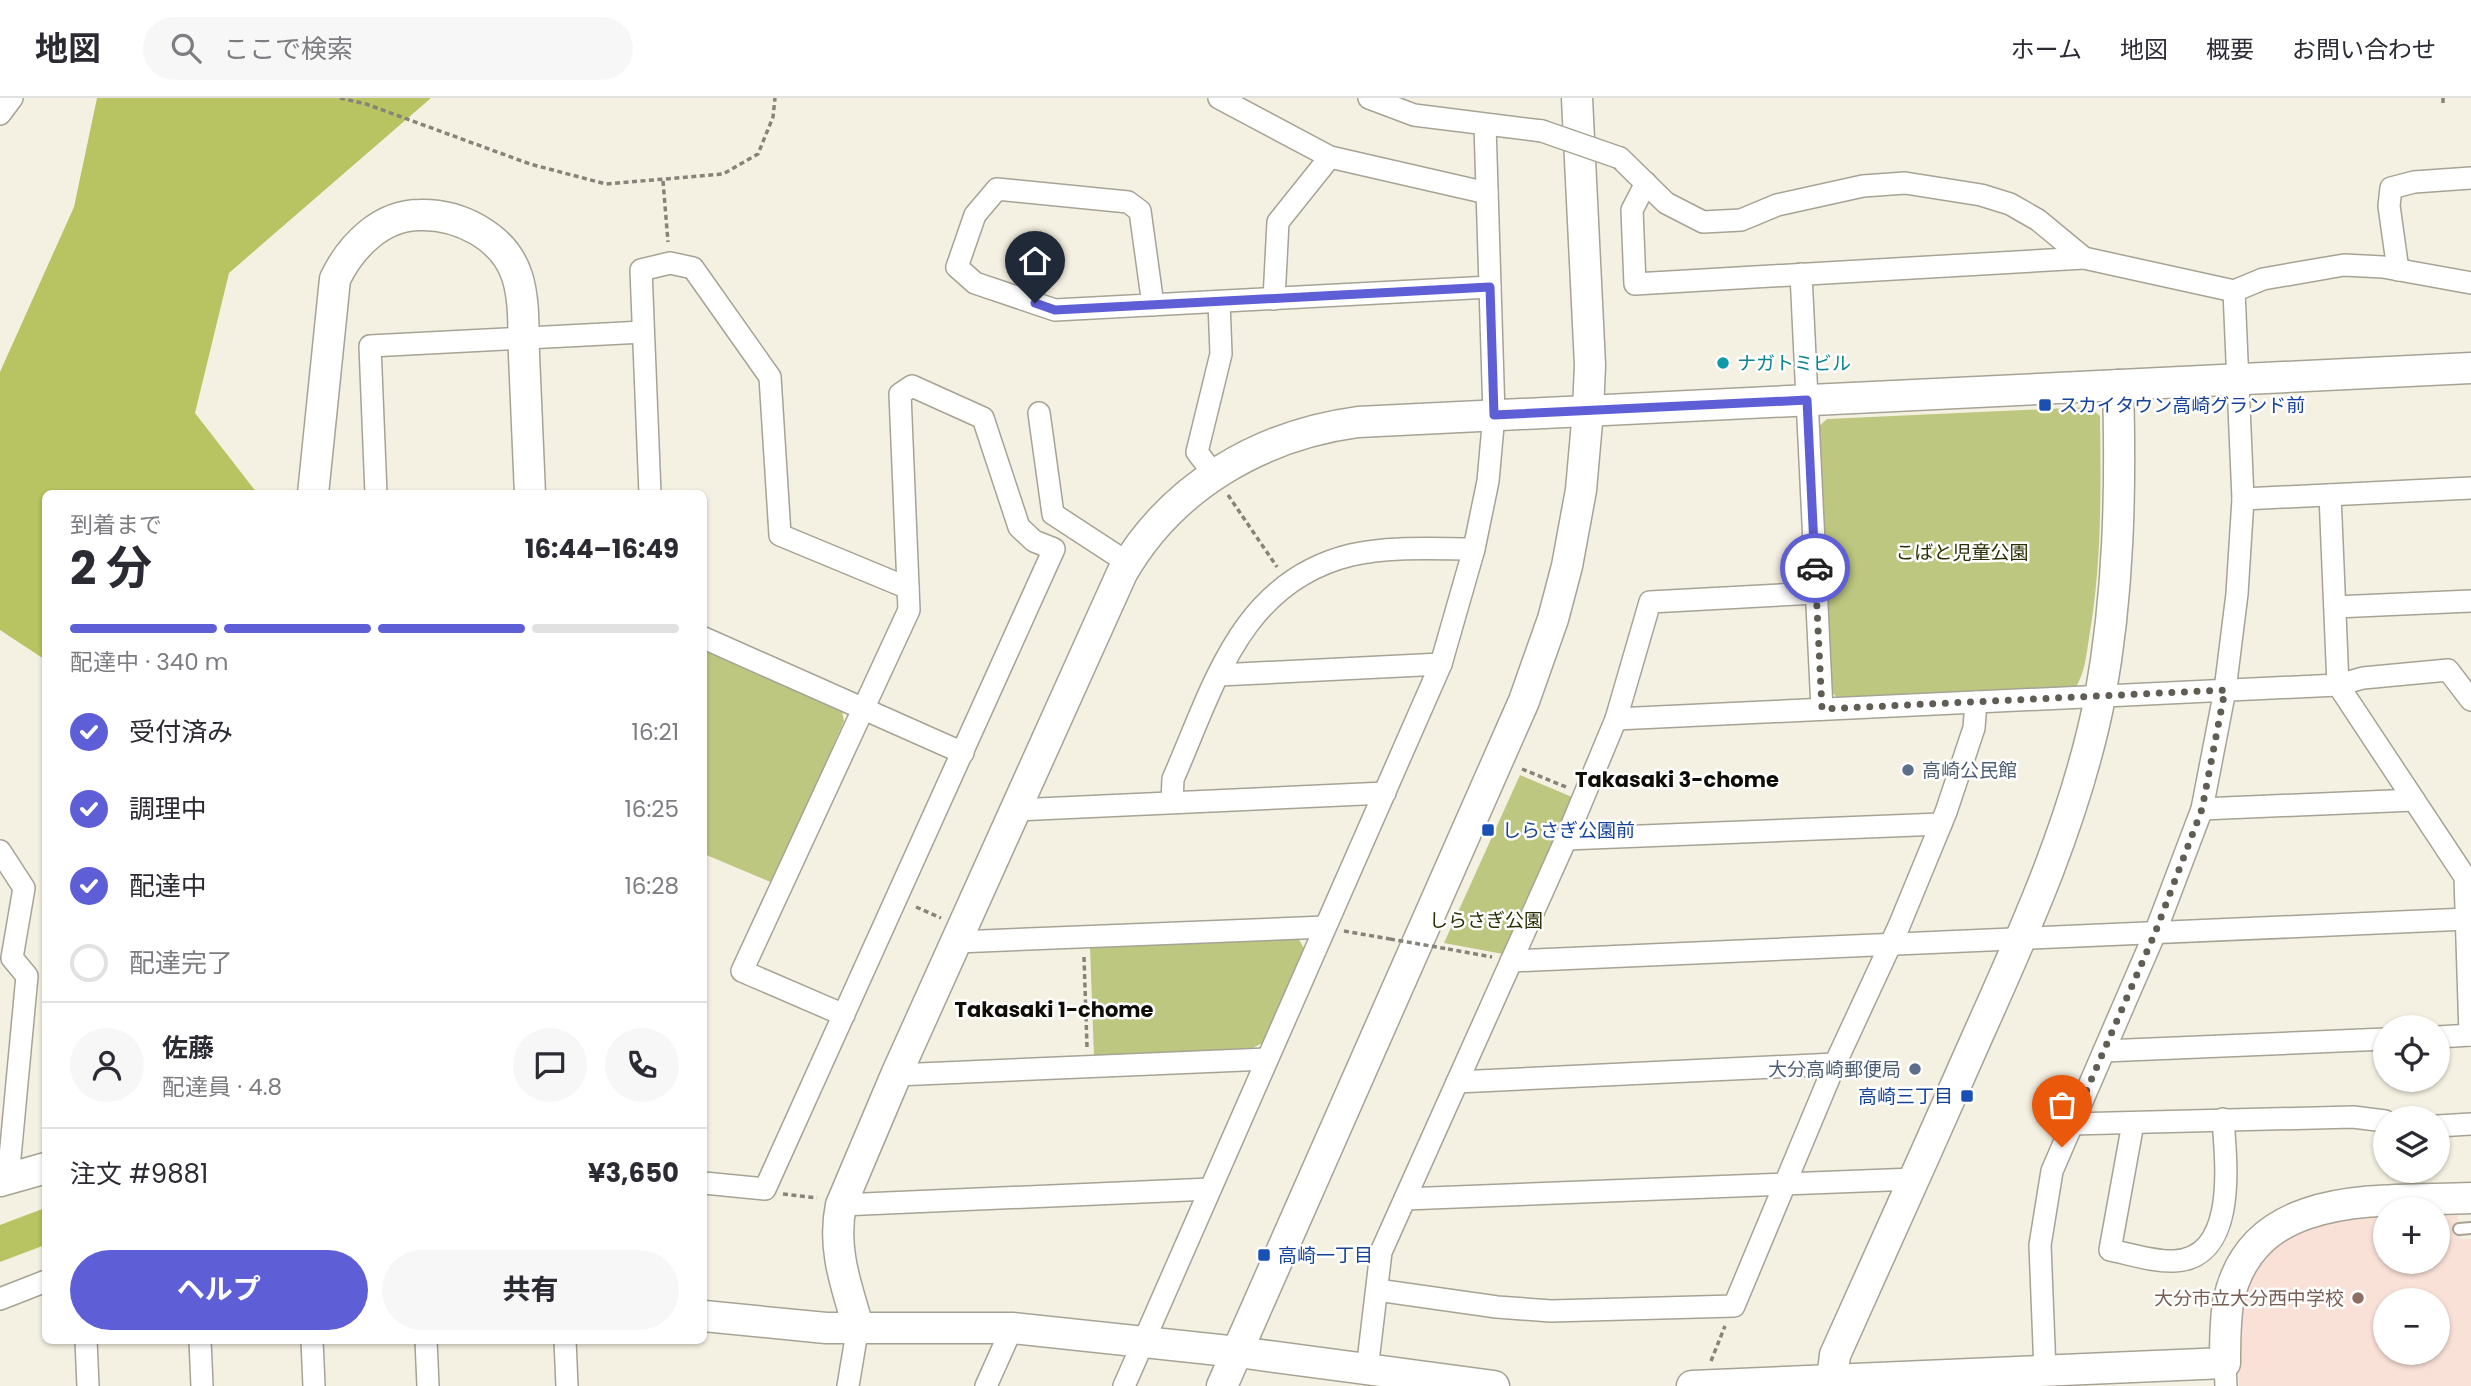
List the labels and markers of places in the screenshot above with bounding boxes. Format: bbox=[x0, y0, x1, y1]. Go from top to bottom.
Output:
pin bbox=[1005, 231, 1065, 303]
place label: ナガトミビル bbox=[1737, 350, 1851, 377]
marker: ナガトミビル bbox=[1715, 355, 1731, 371]
place label: スカイタウン高崎グランド前 bbox=[2059, 392, 2305, 419]
marker: スカイタウン高崎グランド前 bbox=[2037, 397, 2053, 413]
place label: 高崎公民館 bbox=[1922, 757, 2017, 784]
marker: 高崎公民館 bbox=[1900, 762, 1916, 778]
place label: しらさぎ公園前 bbox=[1502, 817, 1635, 844]
marker: しらさぎ公園前 bbox=[1480, 822, 1496, 838]
place label: 大分高崎郵便局 bbox=[1768, 1056, 1901, 1083]
marker: 大分高崎郵便局 bbox=[1907, 1061, 1923, 1077]
pin bbox=[2032, 1075, 2092, 1147]
place label: 高崎三丁目 bbox=[1858, 1083, 1953, 1110]
marker: 高崎三丁目 bbox=[1959, 1088, 1975, 1104]
place label: 高崎一丁目 bbox=[1278, 1242, 1373, 1269]
marker: 高崎一丁目 bbox=[1256, 1247, 1272, 1263]
place label: 大分市立大分西中学校 bbox=[2154, 1285, 2344, 1312]
marker: 大分市立大分西中学校 bbox=[2350, 1290, 2366, 1306]

